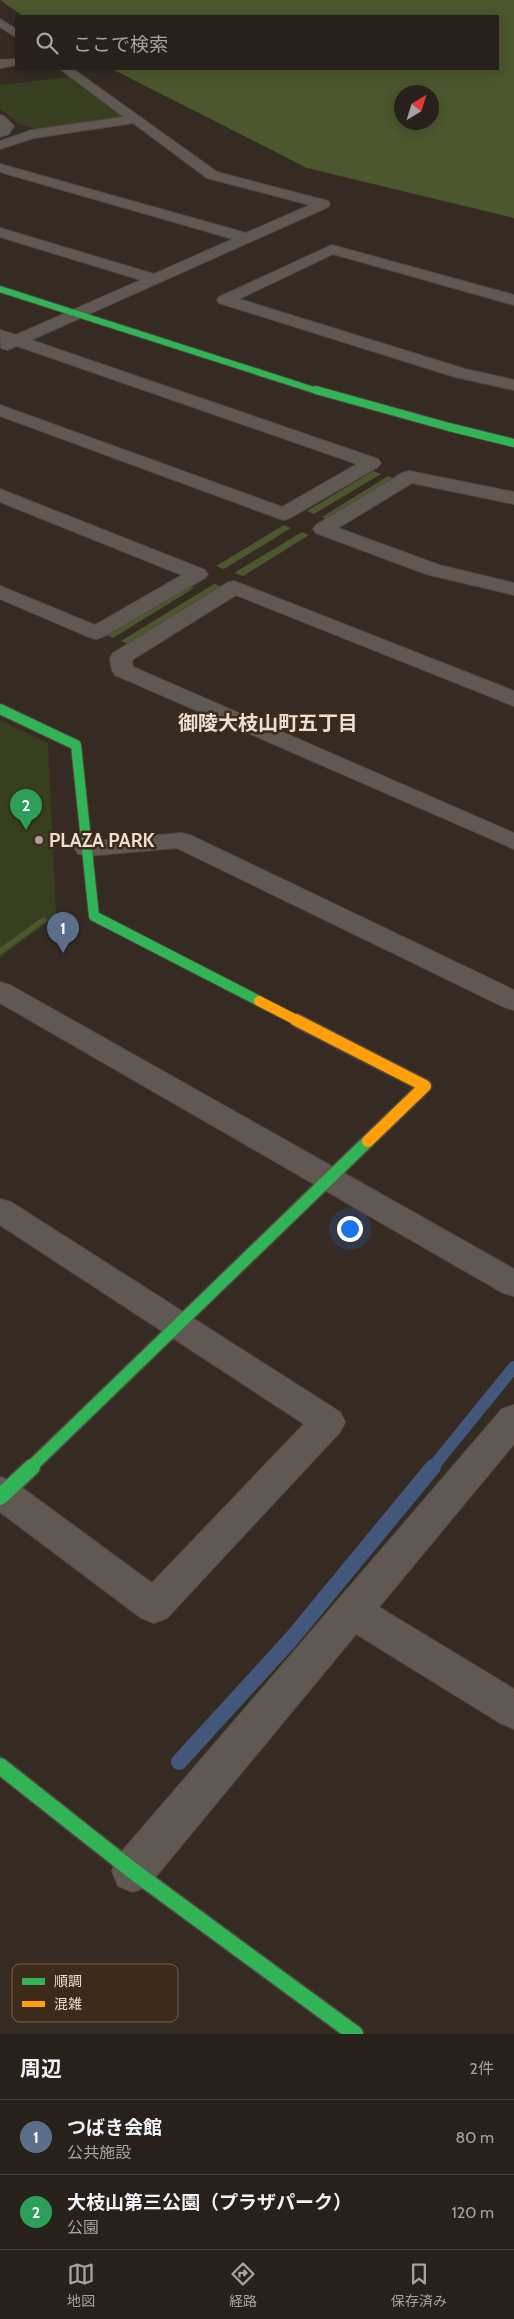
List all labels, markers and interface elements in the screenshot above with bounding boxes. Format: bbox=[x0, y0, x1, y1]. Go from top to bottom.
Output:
search box bbox=[15, 15, 499, 70]
icon: search bbox=[33, 29, 61, 57]
text: ここで検索 bbox=[73, 33, 168, 56]
north arrow bbox=[394, 85, 439, 130]
district label: 御陵大枝山町五丁目 bbox=[178, 711, 358, 735]
pin: 2 bbox=[10, 789, 42, 830]
place label: PLAZA PARK bbox=[49, 829, 155, 852]
marker: PLAZA PARK bbox=[33, 834, 45, 846]
pin: 1 bbox=[47, 912, 79, 953]
your location bbox=[337, 1216, 363, 1242]
legend bbox=[12, 1964, 178, 2022]
text: 順調 bbox=[54, 1972, 82, 1990]
text: 混雑 bbox=[54, 1995, 82, 2013]
text: 周辺 bbox=[20, 2056, 62, 2081]
text: 2件 bbox=[470, 2059, 494, 2078]
text: つばき会館 bbox=[67, 2116, 162, 2139]
text: 1 bbox=[33, 2128, 39, 2147]
text: 80 m bbox=[456, 2128, 494, 2147]
text: 公共施設 bbox=[67, 2143, 131, 2162]
text: 大枝山第三公園（プラザパーク） bbox=[67, 2191, 352, 2214]
text: 2 bbox=[32, 2203, 40, 2222]
text: 120 m bbox=[452, 2203, 494, 2222]
text: 公園 bbox=[67, 2218, 99, 2237]
tab: 地図 bbox=[67, 2260, 95, 2310]
tab: 経路 bbox=[229, 2260, 257, 2310]
tab: 保存済み bbox=[391, 2260, 447, 2310]

